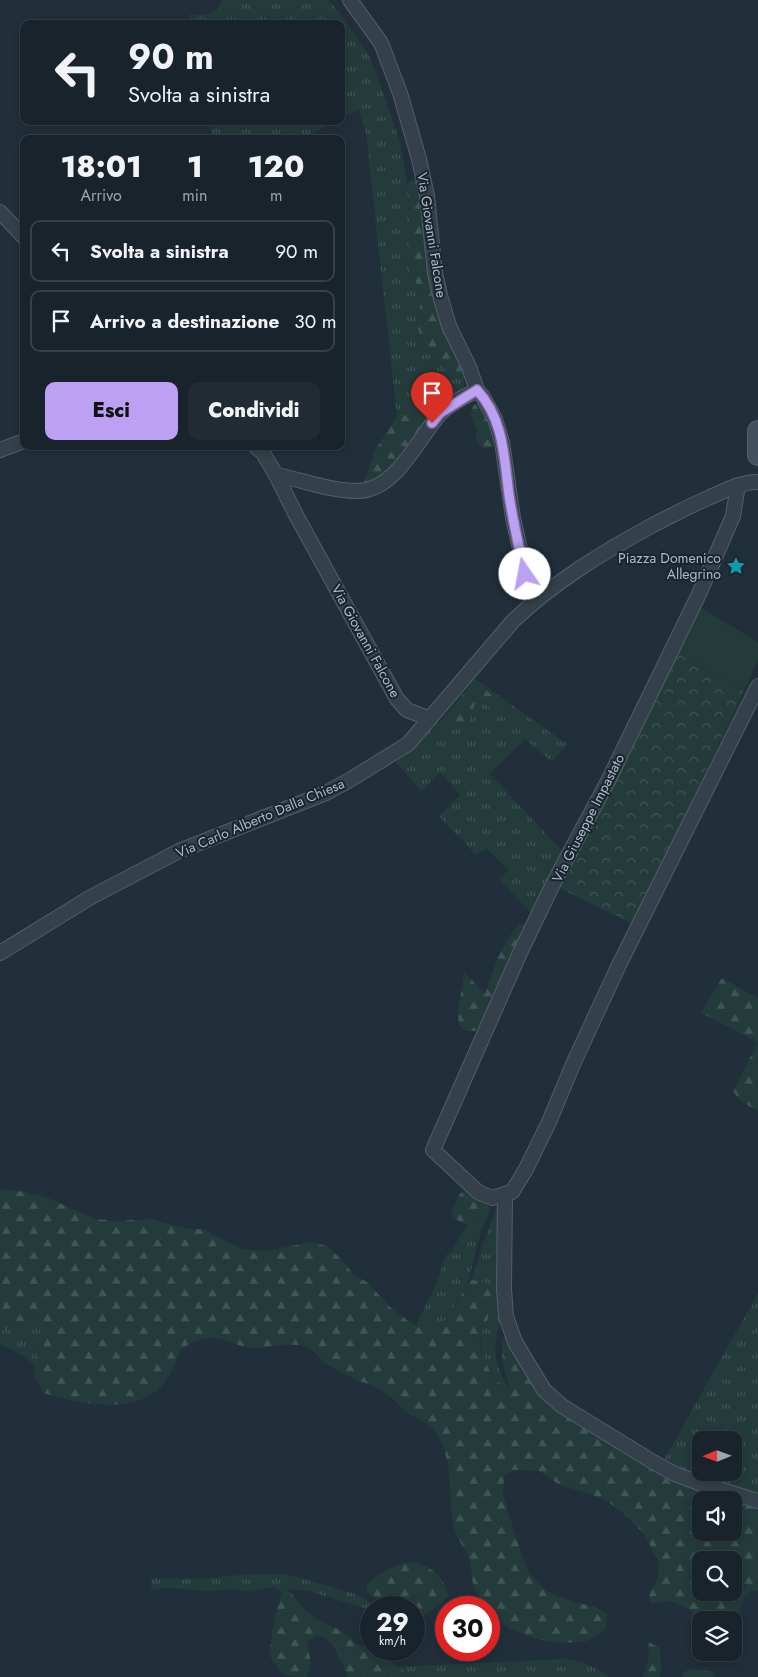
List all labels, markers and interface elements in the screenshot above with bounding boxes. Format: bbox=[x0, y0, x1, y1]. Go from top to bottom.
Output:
text: 90 m bbox=[128, 32, 214, 82]
icon: left bbox=[45, 40, 110, 105]
text: Svolta a sinistra bbox=[128, 78, 270, 110]
text: 18:01 bbox=[60, 145, 142, 188]
text: 1 bbox=[187, 145, 203, 188]
text: 120 bbox=[248, 145, 305, 188]
street label: Via Giovanni Falcone bbox=[412, 171, 452, 299]
text: Arrivo bbox=[81, 184, 122, 207]
text: min bbox=[182, 184, 207, 207]
text: m bbox=[270, 184, 282, 207]
icon: left bbox=[47, 237, 75, 265]
text: Svolta a sinistra bbox=[90, 238, 229, 265]
text: 90 m bbox=[275, 238, 318, 265]
icon: arrive bbox=[47, 307, 75, 335]
text: Arrivo a destinazione bbox=[90, 308, 279, 335]
text: 30 m bbox=[294, 308, 337, 335]
pin bbox=[411, 372, 453, 423]
icon: arrive bbox=[418, 379, 446, 407]
button: Esci bbox=[45, 382, 178, 440]
button: Condividi bbox=[188, 382, 320, 440]
position arrow bbox=[498, 547, 550, 599]
place label: Piazza Domenico Allegrino bbox=[618, 548, 721, 584]
place icon: Piazza Domenico Allegrino bbox=[725, 555, 747, 577]
street label: Via Giovanni Falcone bbox=[327, 581, 405, 701]
street label: Via Giuseppe Impastato bbox=[547, 750, 629, 886]
street label: Via Carlo Alberto Dalla Chiesa bbox=[173, 773, 347, 863]
north arrow bbox=[692, 1431, 742, 1481]
map controls bbox=[692, 1431, 742, 1661]
button: sound bbox=[692, 1491, 742, 1541]
button: search bbox=[692, 1551, 742, 1601]
speed limit sign: 30 bbox=[435, 1596, 500, 1661]
text: 29 bbox=[376, 1604, 409, 1640]
button: layers bbox=[692, 1611, 742, 1661]
text: km/h bbox=[379, 1632, 406, 1650]

